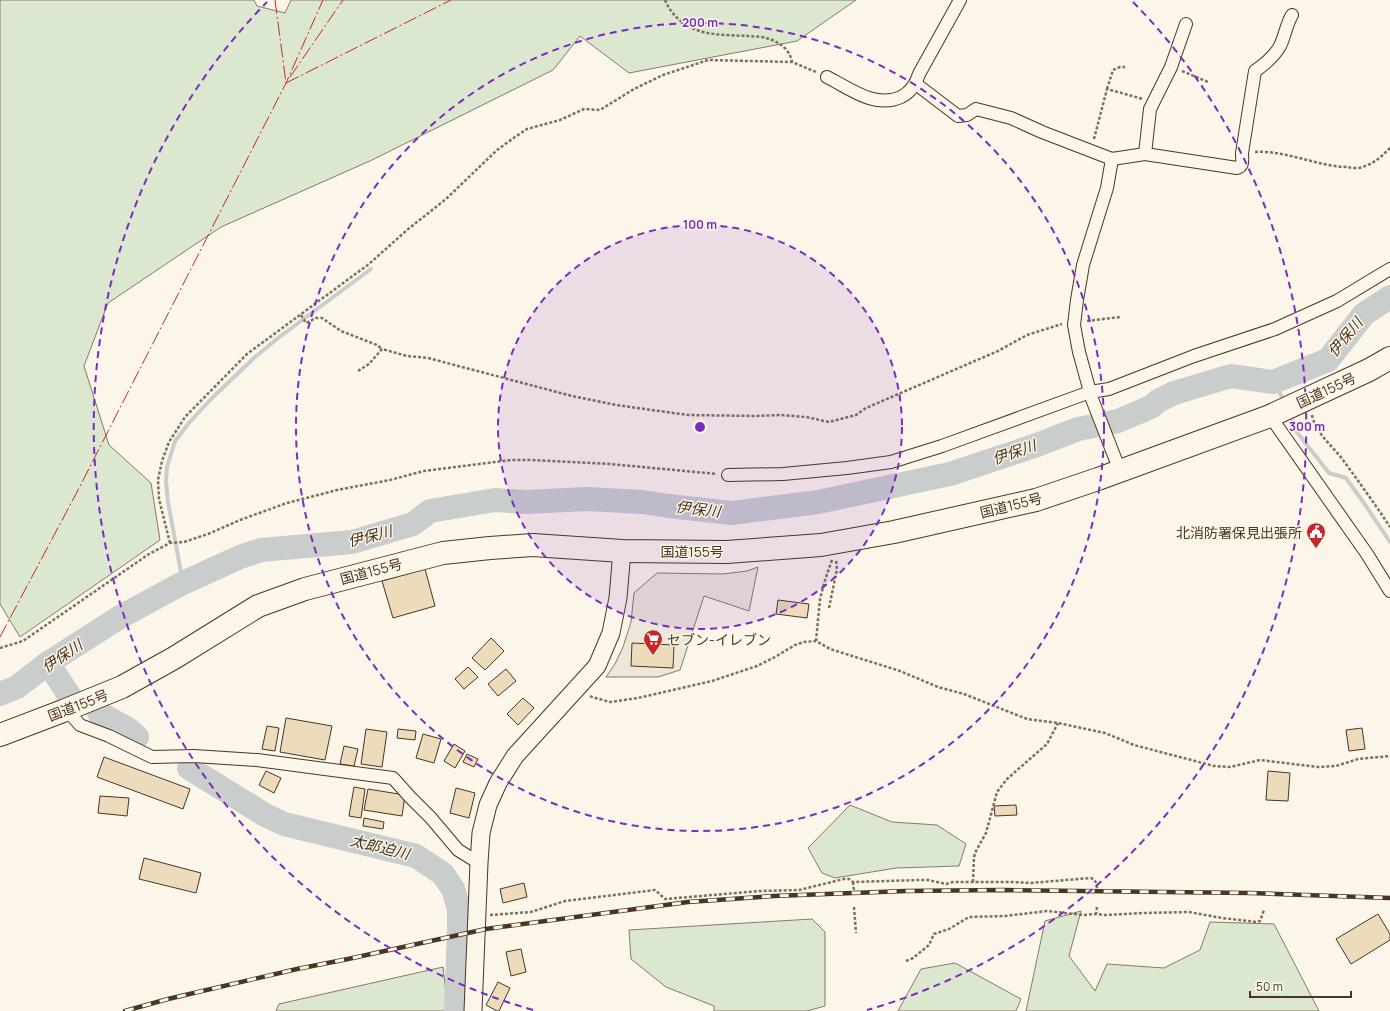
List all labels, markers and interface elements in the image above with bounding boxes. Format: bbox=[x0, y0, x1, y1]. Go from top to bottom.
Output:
text: 200 m bbox=[682, 14, 718, 31]
text: 100 m bbox=[683, 216, 717, 233]
water label: 伊保川 bbox=[1323, 311, 1369, 361]
street label: 国道155号 bbox=[1293, 368, 1359, 412]
text: 300 m bbox=[1289, 418, 1325, 435]
centre of rings bbox=[693, 420, 707, 434]
water label: 伊保川 bbox=[989, 434, 1041, 469]
street label: 国道155号 bbox=[978, 488, 1044, 522]
water label: 伊保川 bbox=[674, 496, 724, 522]
water label: 伊保川 bbox=[346, 520, 396, 552]
public building icon: 北消防署保見出張所 bbox=[1305, 521, 1327, 549]
place label: 北消防署保見出張所 bbox=[1176, 523, 1302, 542]
street label: 国道155号 bbox=[660, 542, 724, 561]
street label: 国道155号 bbox=[338, 554, 404, 588]
supermarket icon: セブン-イレブン bbox=[642, 628, 664, 656]
place label: セブン-イレブン bbox=[667, 630, 771, 649]
water label: 伊保川 bbox=[37, 634, 88, 677]
street label: 国道155号 bbox=[45, 685, 111, 725]
water label: 太郎迫川 bbox=[348, 830, 414, 865]
scale bar bbox=[1250, 973, 1351, 999]
text: 50 m bbox=[1256, 978, 1283, 995]

